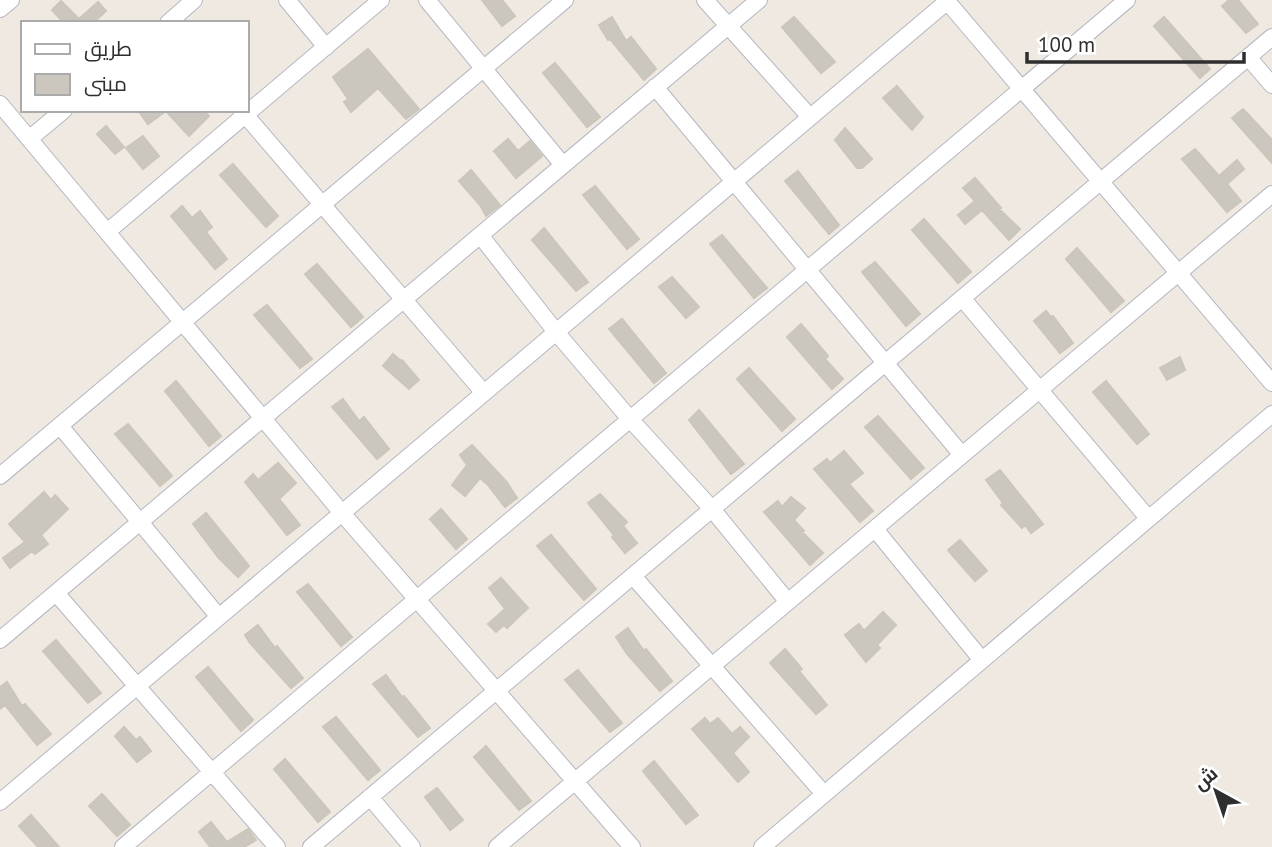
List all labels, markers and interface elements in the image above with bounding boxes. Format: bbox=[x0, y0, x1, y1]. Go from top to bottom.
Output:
legend bbox=[21, 21, 248, 112]
scale bar bbox=[1027, 21, 1244, 65]
text: 100 m bbox=[1038, 31, 1095, 58]
text: طريق bbox=[84, 35, 132, 62]
text: مبنى bbox=[84, 70, 127, 97]
north arrow bbox=[1181, 756, 1251, 826]
text: ش bbox=[1188, 761, 1222, 795]

